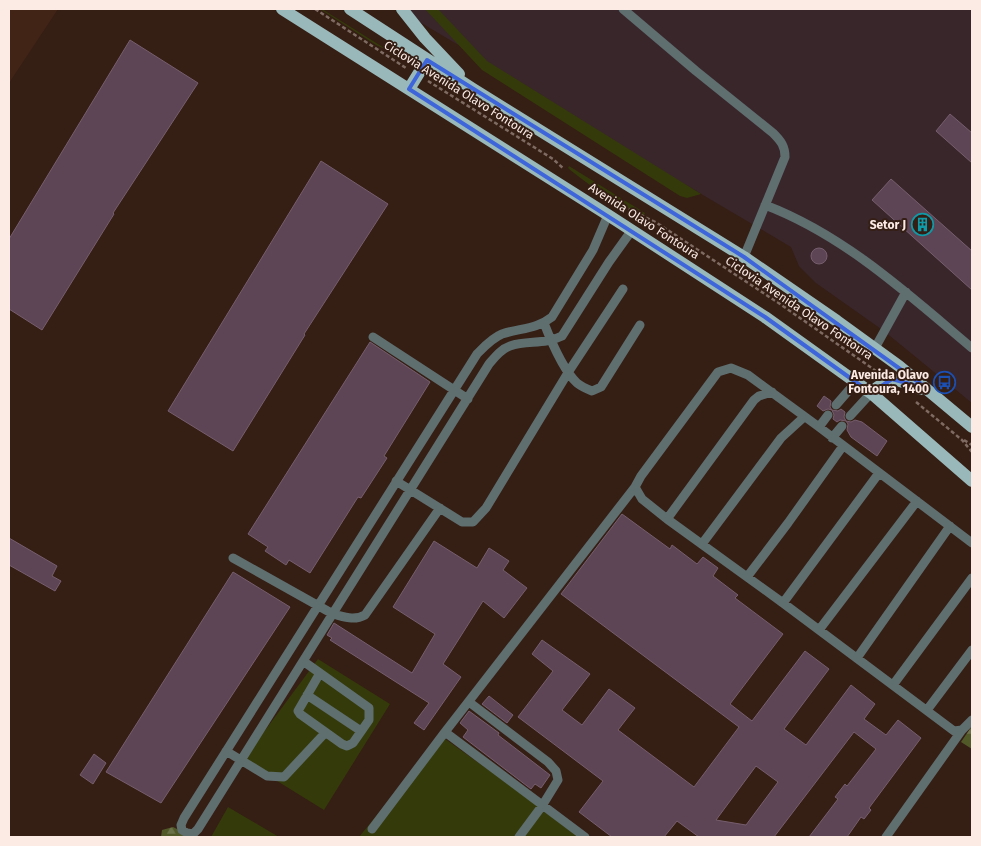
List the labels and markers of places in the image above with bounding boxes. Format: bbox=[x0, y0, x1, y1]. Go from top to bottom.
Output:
building icon: Setor J bbox=[910, 213, 934, 237]
place label: Setor J bbox=[870, 218, 906, 232]
place label: Avenida Olavo Fontoura, 1400 bbox=[848, 368, 929, 396]
bus stop icon: Avenida Olavo Fontoura, 1400 bbox=[933, 370, 957, 394]

